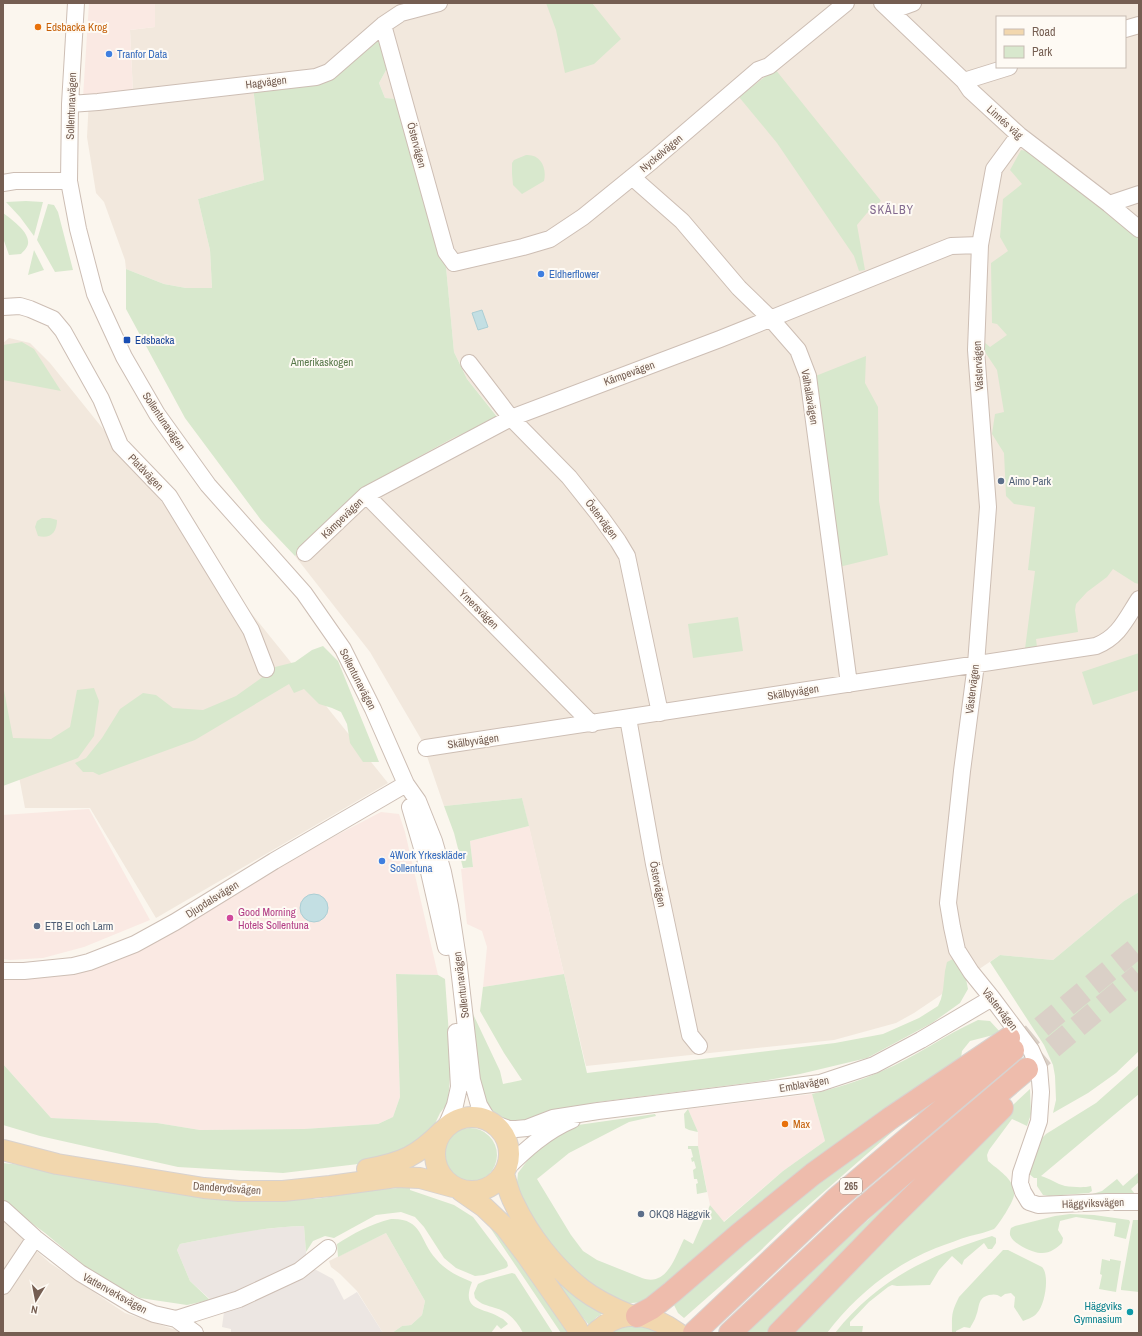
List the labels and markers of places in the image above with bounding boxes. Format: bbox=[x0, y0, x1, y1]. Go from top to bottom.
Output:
place label: Edsbacka Krog bbox=[46, 20, 107, 34]
marker: Edsbacka Krog bbox=[33, 22, 43, 32]
place label: Tranfor Data bbox=[117, 47, 167, 61]
marker: Tranfor Data bbox=[104, 49, 114, 59]
place label: Eldherflower bbox=[549, 267, 599, 281]
marker: Eldherflower bbox=[536, 269, 546, 279]
place label: Edsbacka bbox=[135, 333, 175, 347]
marker: Edsbacka bbox=[122, 335, 132, 345]
place label: Aimo Park bbox=[1008, 474, 1052, 488]
marker: Aimo Park bbox=[996, 476, 1006, 486]
place label: 4Work Yrkeskläder Sollentuna bbox=[390, 848, 466, 875]
marker: 4Work Yrkeskläder Sollentuna bbox=[377, 856, 387, 866]
place label: Good Morning Hotels Sollentuna bbox=[238, 905, 309, 932]
marker: Good Morning Hotels Sollentuna bbox=[225, 913, 235, 923]
place label: ETB El och Larm bbox=[45, 919, 113, 933]
marker: ETB El och Larm bbox=[32, 921, 42, 931]
place label: Max bbox=[793, 1117, 811, 1131]
marker: Max bbox=[780, 1119, 790, 1129]
place label: OKQ8 Häggvik bbox=[649, 1207, 710, 1221]
marker: OKQ8 Häggvik bbox=[636, 1209, 646, 1219]
place label: Häggviks Gymnasium bbox=[1073, 1299, 1122, 1326]
marker: Häggviks Gymnasium bbox=[1125, 1307, 1135, 1317]

